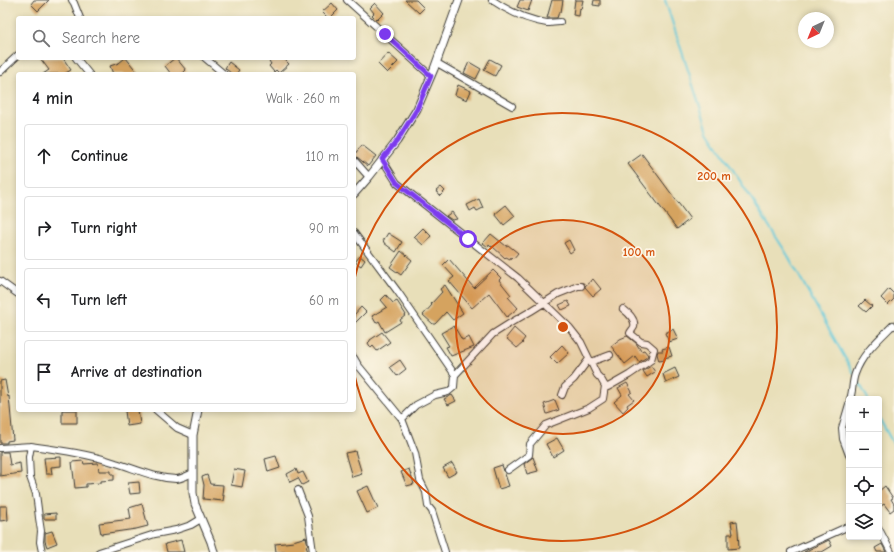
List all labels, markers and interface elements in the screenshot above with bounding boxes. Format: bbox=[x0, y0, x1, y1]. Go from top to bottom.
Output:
north arrow bbox=[798, 12, 834, 48]
search box bbox=[16, 16, 356, 60]
route end bbox=[376, 25, 394, 43]
icon: search bbox=[30, 27, 52, 49]
text: Search here bbox=[62, 29, 140, 47]
text: 4 min bbox=[32, 89, 73, 108]
text: Walk · 260 m bbox=[266, 91, 340, 106]
icon: ahead bbox=[33, 145, 55, 167]
text: Continue bbox=[71, 147, 128, 165]
text: 110 m bbox=[306, 149, 339, 164]
text: 200 m bbox=[697, 169, 731, 183]
icon: right bbox=[33, 217, 55, 239]
text: Turn right bbox=[71, 219, 137, 237]
text: 90 m bbox=[309, 221, 339, 236]
route start bbox=[459, 230, 477, 248]
text: 100 m bbox=[623, 245, 655, 259]
icon: left bbox=[33, 289, 55, 311]
text: Turn left bbox=[71, 291, 127, 309]
text: 60 m bbox=[309, 293, 339, 308]
centre of rings bbox=[556, 320, 570, 334]
icon: arrive bbox=[33, 361, 55, 383]
text: Arrive at destination bbox=[71, 363, 202, 381]
map controls bbox=[846, 396, 882, 540]
button: + bbox=[846, 396, 882, 432]
button: − bbox=[846, 432, 882, 468]
button: locate bbox=[846, 468, 882, 504]
button: layers bbox=[846, 504, 882, 540]

